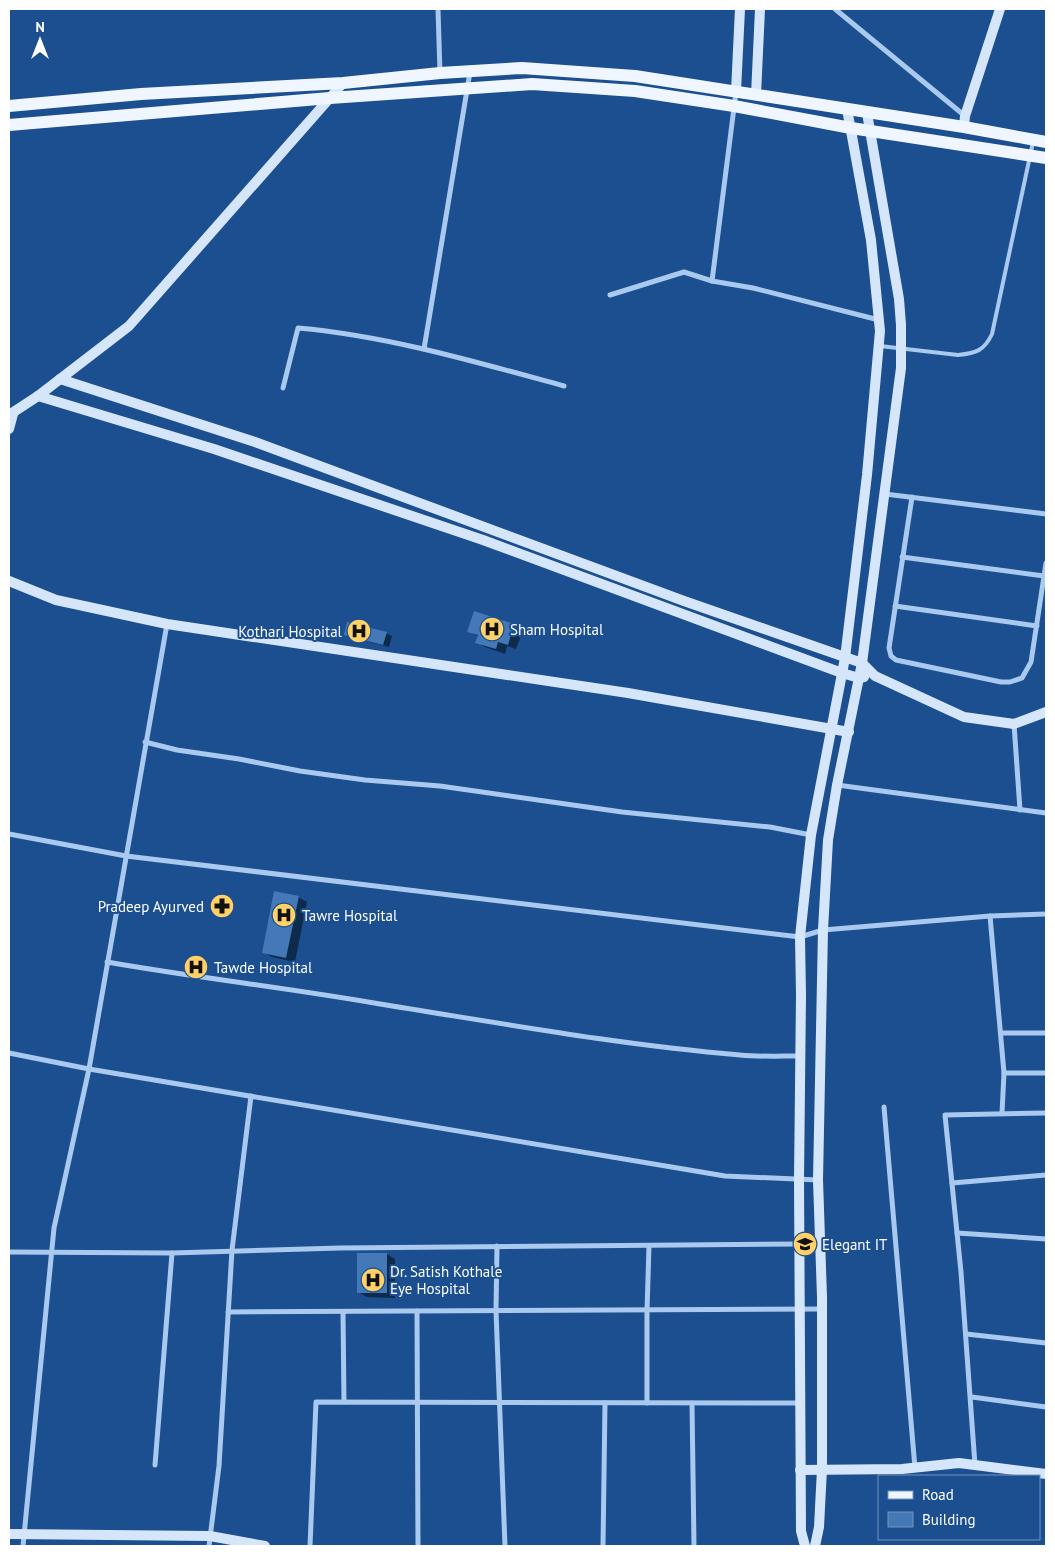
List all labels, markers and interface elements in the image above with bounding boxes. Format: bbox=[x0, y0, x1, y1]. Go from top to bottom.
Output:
north arrow bbox=[15, 15, 65, 65]
text: N bbox=[35, 18, 45, 36]
hospital icon: Sham Hospital bbox=[479, 616, 505, 642]
hospital icon: Kothari Hospital bbox=[346, 618, 372, 644]
place label: Sham Hospital bbox=[510, 620, 604, 639]
place label: Kothari Hospital bbox=[238, 622, 343, 641]
pharmacy icon: Pradeep Ayurved bbox=[209, 893, 235, 919]
place label: Pradeep Ayurved bbox=[98, 897, 204, 916]
hospital icon: Tawre Hospital bbox=[271, 902, 297, 928]
place label: Tawre Hospital bbox=[302, 906, 398, 925]
hospital icon: Tawde Hospital bbox=[183, 954, 209, 980]
place label: Tawde Hospital bbox=[214, 958, 313, 977]
school or university icon: Elegant IT bbox=[792, 1231, 818, 1257]
place label: Elegant IT bbox=[822, 1235, 888, 1254]
place label: Dr. Satish Kothale Eye Hospital bbox=[390, 1262, 502, 1298]
hospital icon: Dr. Satish Kothale Eye Hospital bbox=[360, 1267, 386, 1293]
legend bbox=[878, 1475, 1040, 1540]
text: Road bbox=[922, 1485, 954, 1504]
text: Building bbox=[922, 1510, 976, 1529]

